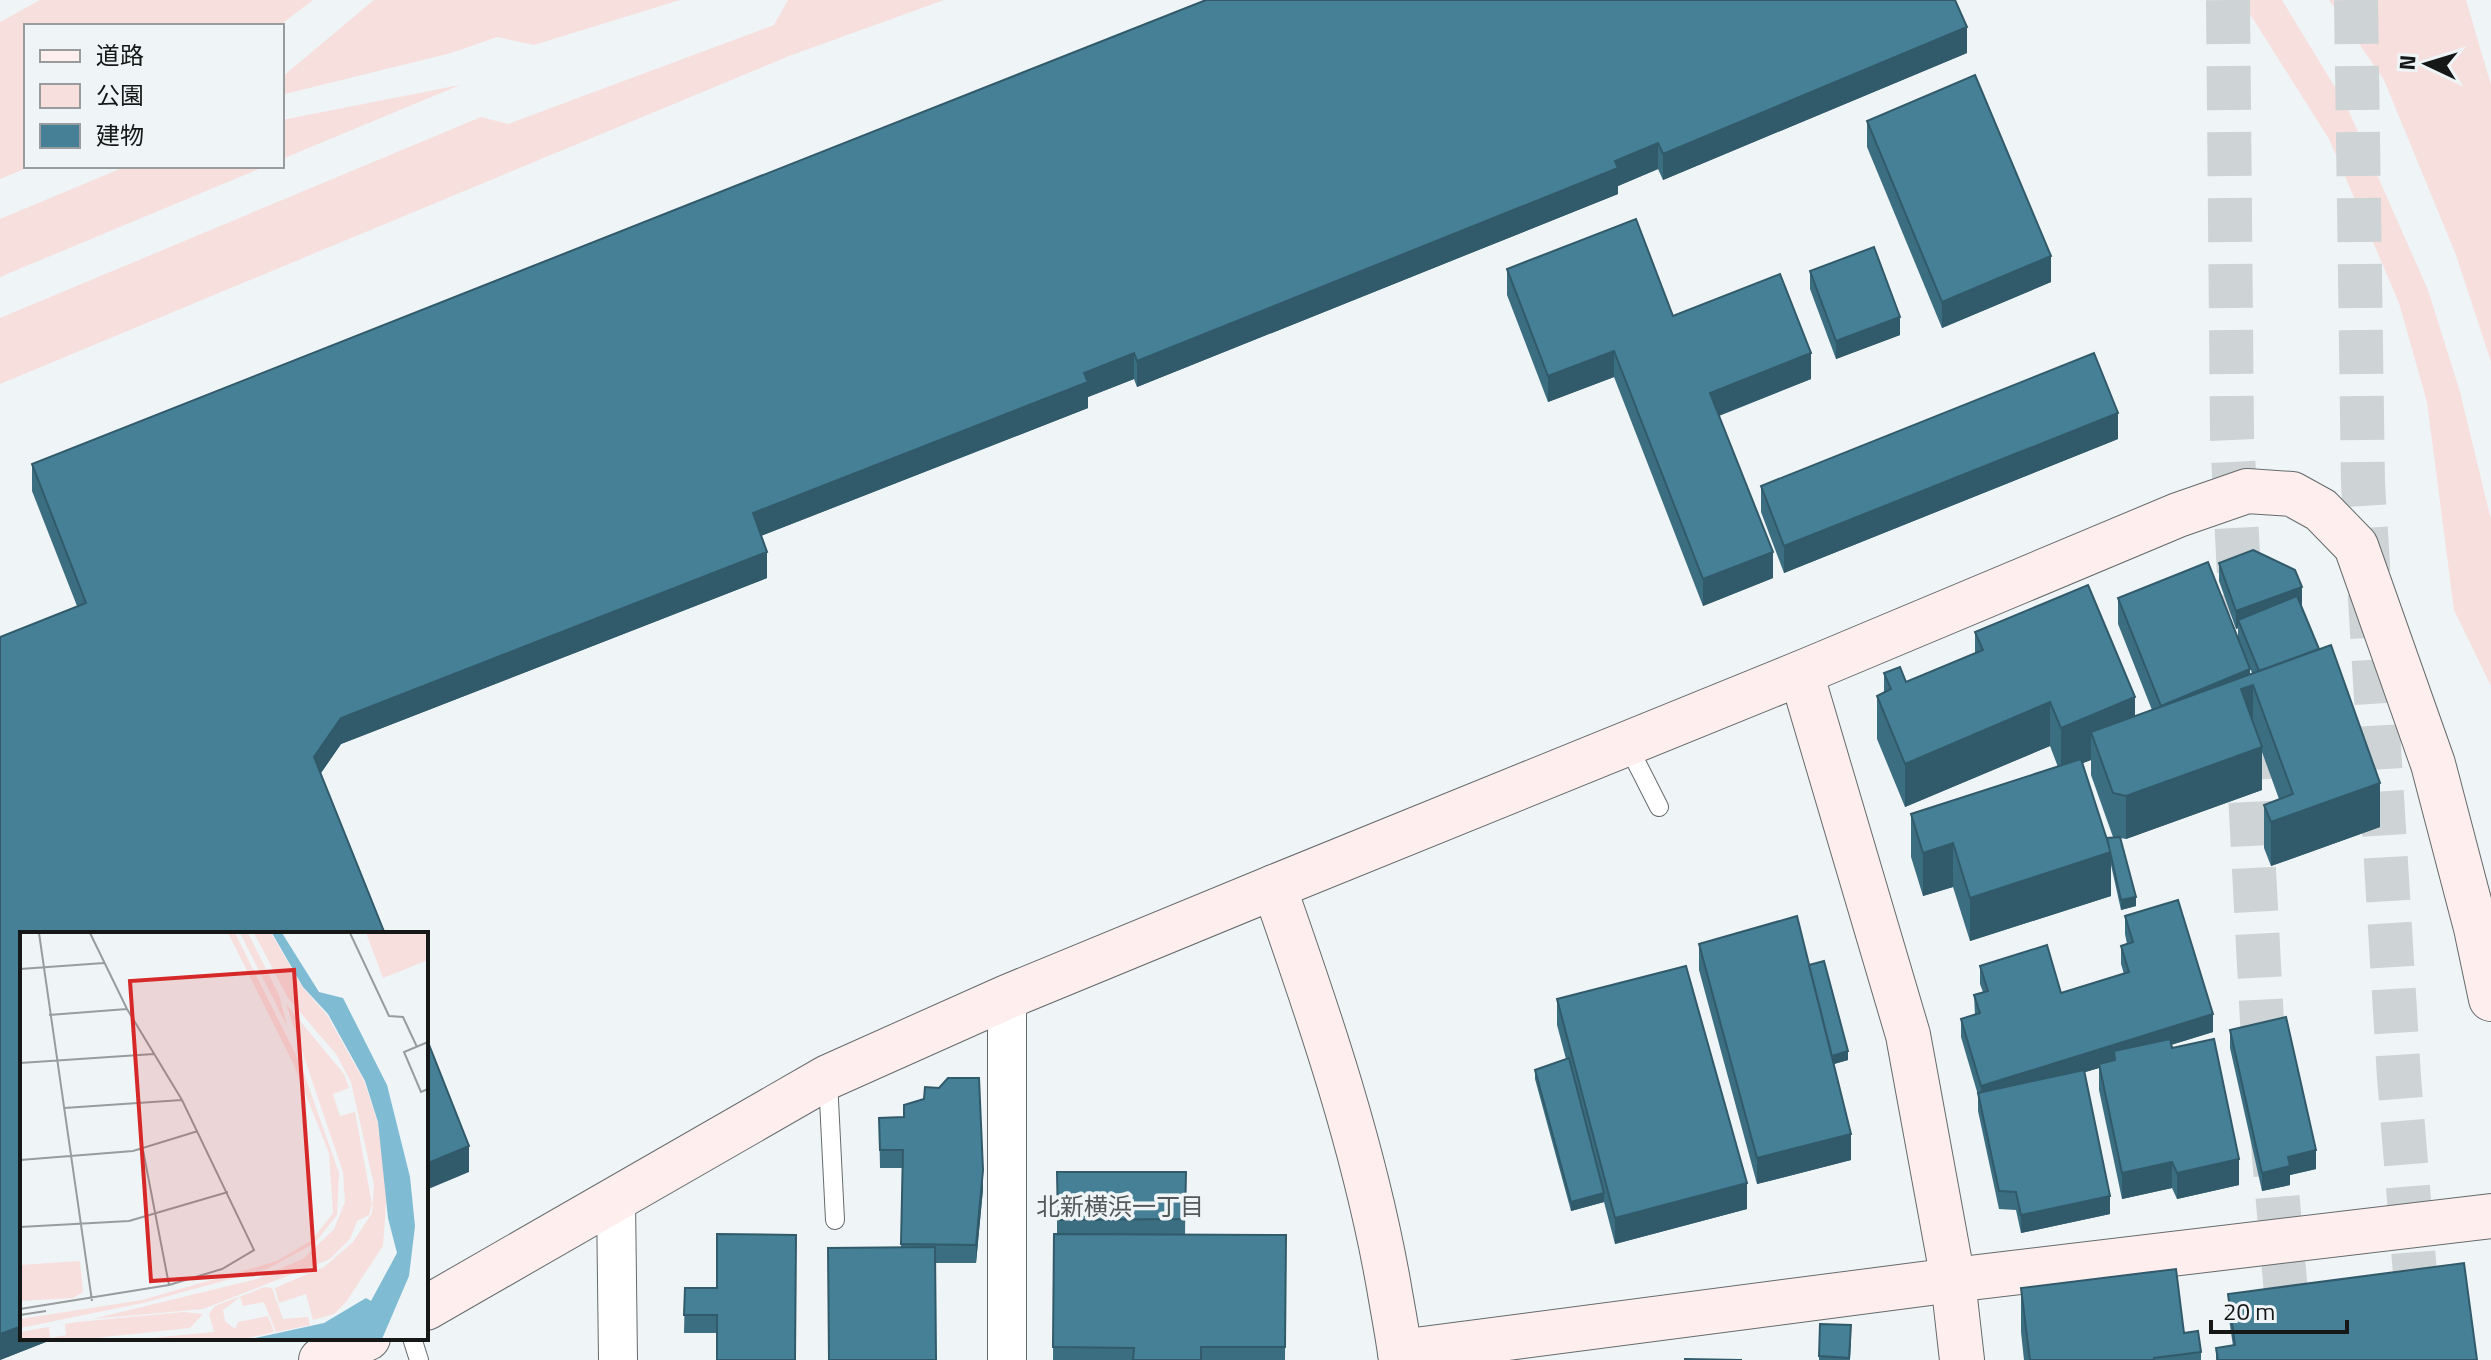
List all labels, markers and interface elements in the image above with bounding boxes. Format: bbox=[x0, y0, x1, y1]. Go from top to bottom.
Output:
legend bbox=[24, 24, 284, 168]
north arrow bbox=[2387, 24, 2467, 104]
text: 道路 bbox=[96, 37, 144, 73]
text: N bbox=[2390, 54, 2425, 71]
text: 公園 bbox=[96, 77, 144, 113]
text: 建物 bbox=[96, 117, 144, 153]
inset map bbox=[20, 932, 428, 1340]
district label: 北新横浜一丁目 bbox=[1036, 1188, 1204, 1224]
scale bar bbox=[2211, 1284, 2347, 1334]
text: 20 m bbox=[2223, 1293, 2275, 1329]

